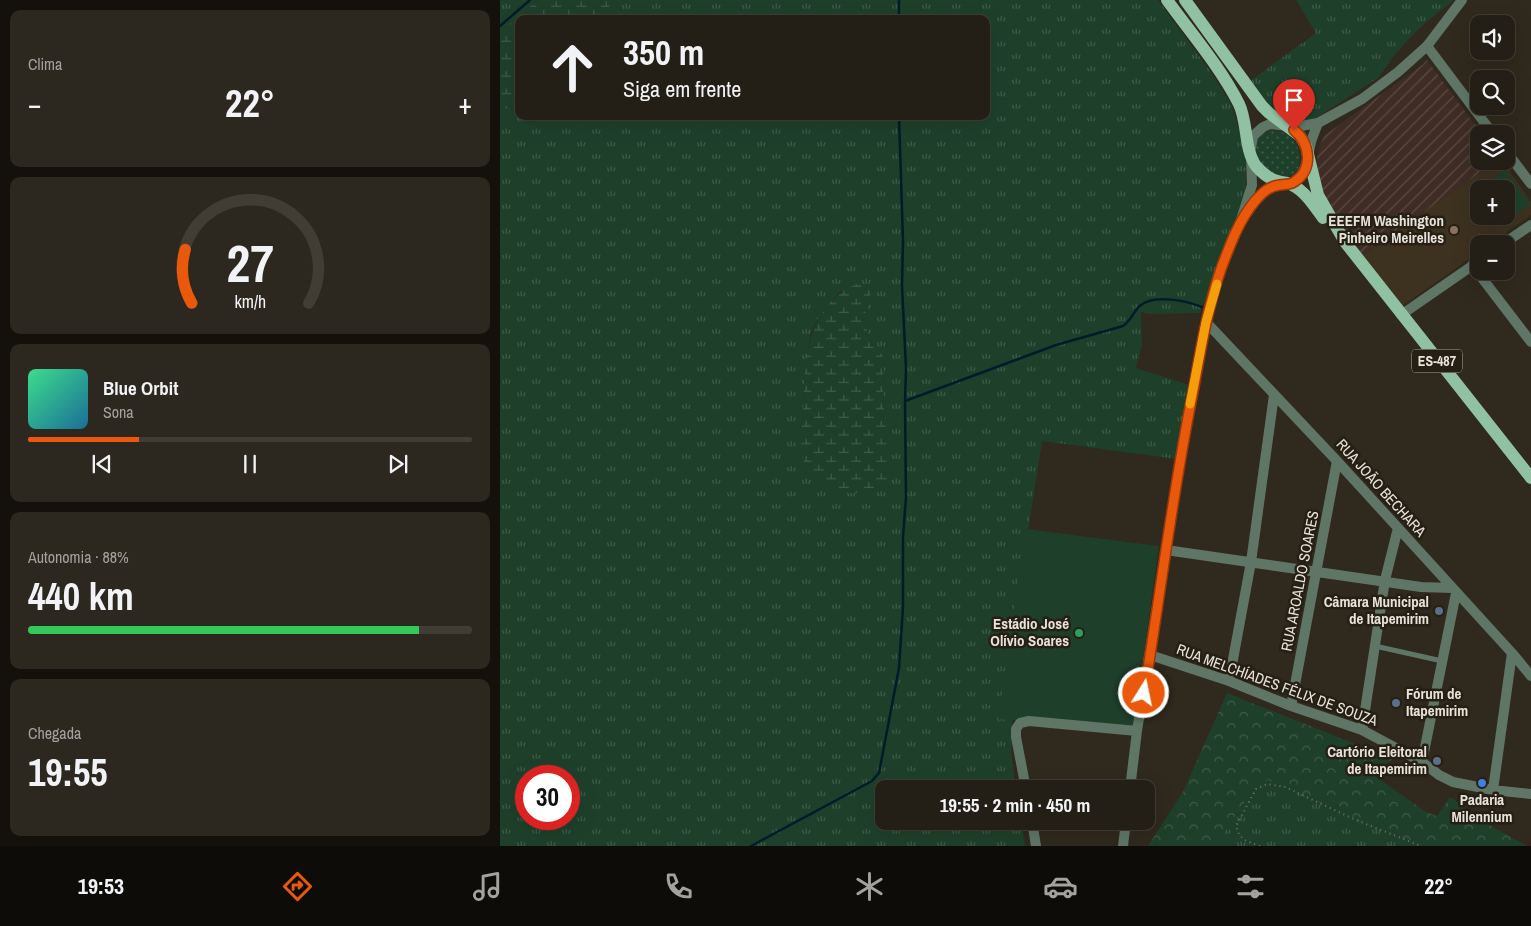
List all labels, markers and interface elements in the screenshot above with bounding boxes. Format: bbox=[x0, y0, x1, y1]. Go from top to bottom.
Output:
map controls bbox=[1470, 15, 1515, 280]
button: sound bbox=[1470, 15, 1515, 60]
text: 350 m bbox=[623, 29, 704, 76]
icon: ahead bbox=[540, 35, 605, 100]
text: Clima bbox=[28, 53, 62, 75]
button: search bbox=[1470, 70, 1515, 115]
text: Siga em frente bbox=[623, 74, 741, 104]
text: 22° bbox=[225, 78, 275, 129]
pin bbox=[1273, 79, 1315, 130]
text: − bbox=[28, 85, 41, 123]
text: + bbox=[459, 85, 472, 123]
icon: arrive bbox=[1280, 86, 1308, 114]
button: layers bbox=[1470, 125, 1515, 170]
button: + bbox=[1470, 180, 1515, 225]
place label: EEEFM Washington Pinheiro Meirelles bbox=[1328, 210, 1444, 248]
marker: EEEFM Washington Pinheiro Meirelles bbox=[1448, 224, 1460, 236]
text: 27 bbox=[226, 228, 274, 298]
button: − bbox=[1470, 235, 1515, 280]
text: km/h bbox=[234, 290, 266, 314]
road number: ES-487 bbox=[1412, 350, 1462, 372]
text: Blue Orbit bbox=[103, 375, 178, 401]
text: Sona bbox=[103, 401, 134, 423]
street label: RUA JOÃO BECHARA bbox=[1332, 434, 1432, 542]
icon: previous bbox=[88, 450, 116, 478]
icon: pause bbox=[236, 450, 264, 478]
icon: next bbox=[384, 450, 412, 478]
street label: RUA AROALDO SOARES bbox=[1276, 509, 1323, 653]
text: Autonomia · 88% bbox=[28, 546, 129, 568]
text: 440 km bbox=[28, 571, 134, 622]
place label: Câmara Municipal de Itapemirim bbox=[1324, 591, 1429, 629]
marker: Câmara Municipal de Itapemirim bbox=[1433, 605, 1445, 617]
place label: Estádio José Olívio Soares bbox=[990, 613, 1069, 651]
marker: Estádio José Olívio Soares bbox=[1073, 627, 1085, 639]
street label: RUA MELCHÍADES FÉLIX DE SOUZA bbox=[1174, 638, 1381, 731]
position arrow bbox=[1117, 666, 1169, 718]
place label: Fórum de Itapemirim bbox=[1406, 683, 1468, 721]
marker: Fórum de Itapemirim bbox=[1390, 697, 1402, 709]
text: Chegada bbox=[28, 722, 81, 744]
place label: Cartório Eleitoral de Itapemirim bbox=[1327, 741, 1427, 779]
text: 19:55 bbox=[28, 747, 108, 798]
marker: Cartório Eleitoral de Itapemirim bbox=[1431, 755, 1443, 767]
speed limit sign: 30 bbox=[515, 765, 580, 830]
marker: Padaria Milennium bbox=[1476, 777, 1488, 789]
place label: Padaria Milennium bbox=[1452, 789, 1512, 827]
text: 19:55 · 2 min · 450 m bbox=[940, 792, 1090, 818]
icon: directions bbox=[280, 869, 315, 904]
icon: music bbox=[470, 869, 505, 904]
icon: phone bbox=[661, 869, 696, 904]
icon: climate bbox=[852, 869, 887, 904]
icon: car bbox=[1043, 869, 1078, 904]
icon: filters bbox=[1233, 869, 1268, 904]
text: 19:53 bbox=[78, 871, 124, 901]
text: 22° bbox=[1424, 871, 1453, 901]

